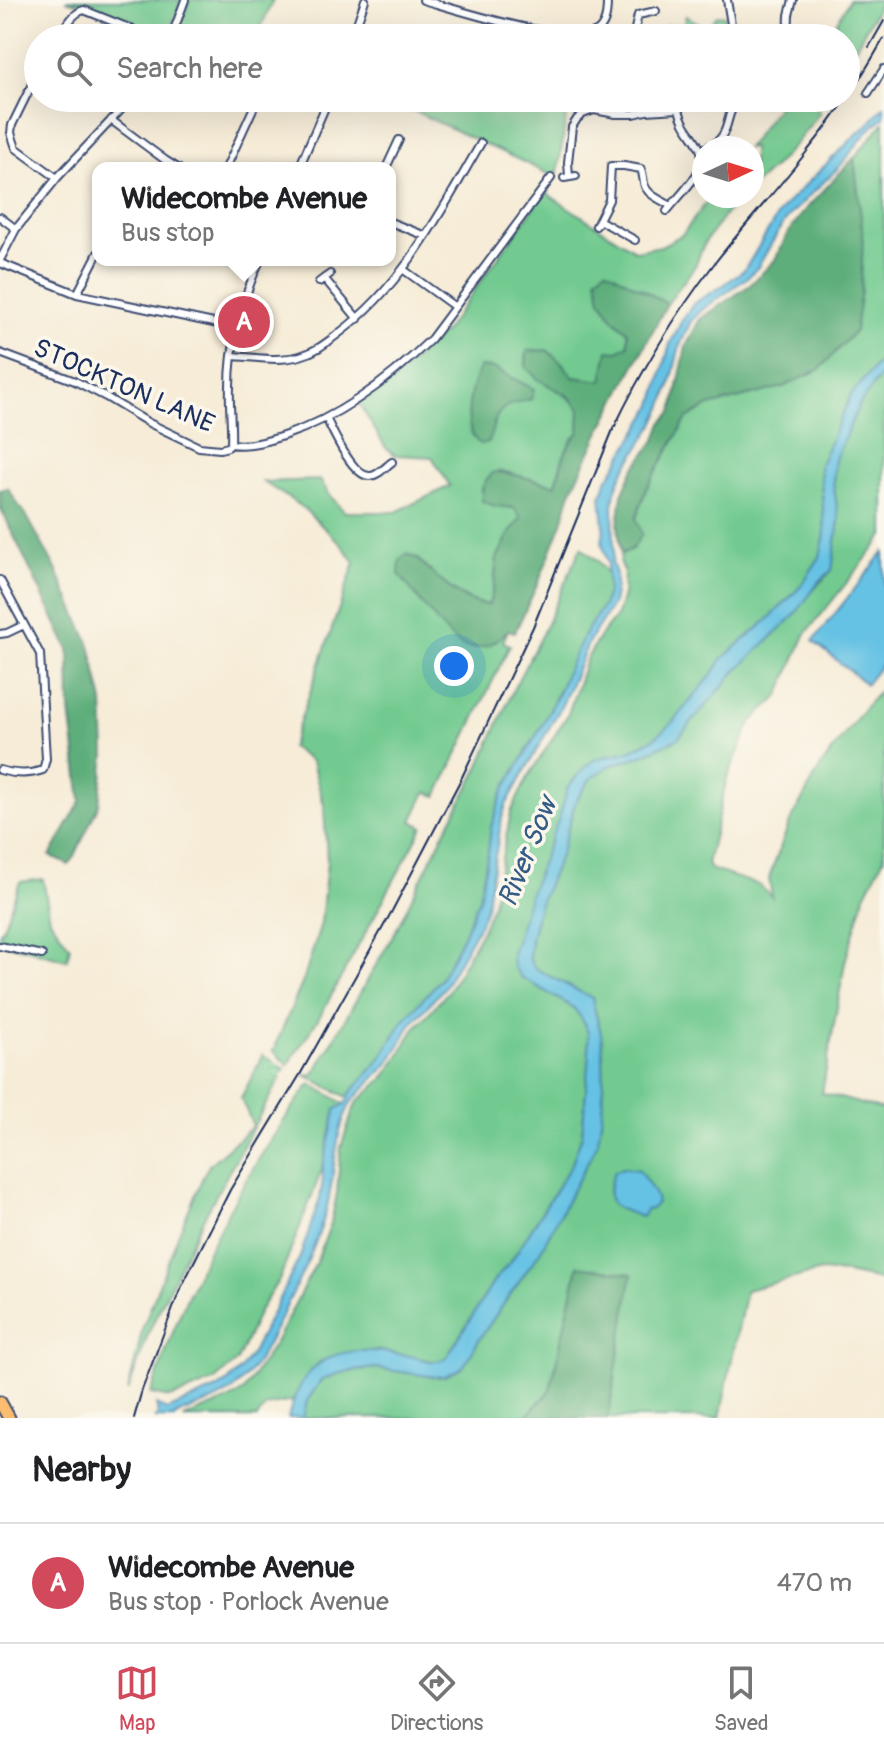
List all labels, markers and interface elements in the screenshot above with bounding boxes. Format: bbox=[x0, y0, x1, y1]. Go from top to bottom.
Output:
search box bbox=[24, 24, 860, 112]
icon: search bbox=[52, 46, 96, 90]
text: Search here bbox=[116, 50, 263, 87]
north arrow bbox=[692, 136, 764, 208]
popup bbox=[92, 162, 396, 266]
text: Widecombe Avenue bbox=[121, 180, 367, 217]
text: Bus stop bbox=[121, 217, 215, 249]
pin: A bbox=[218, 292, 270, 352]
street label: STOCKTON LANE bbox=[29, 332, 219, 440]
your location bbox=[434, 646, 474, 686]
water label: River Sow bbox=[490, 789, 567, 912]
text: Nearby bbox=[32, 1449, 131, 1492]
text: Widecombe Avenue bbox=[108, 1549, 354, 1586]
text: A bbox=[50, 1567, 66, 1599]
text: 470 m bbox=[777, 1567, 852, 1599]
text: Bus stop · Porlock Avenue bbox=[108, 1586, 389, 1618]
tab: Map bbox=[115, 1661, 159, 1737]
tab: Directions bbox=[390, 1661, 483, 1737]
tab: Saved bbox=[714, 1661, 769, 1737]

